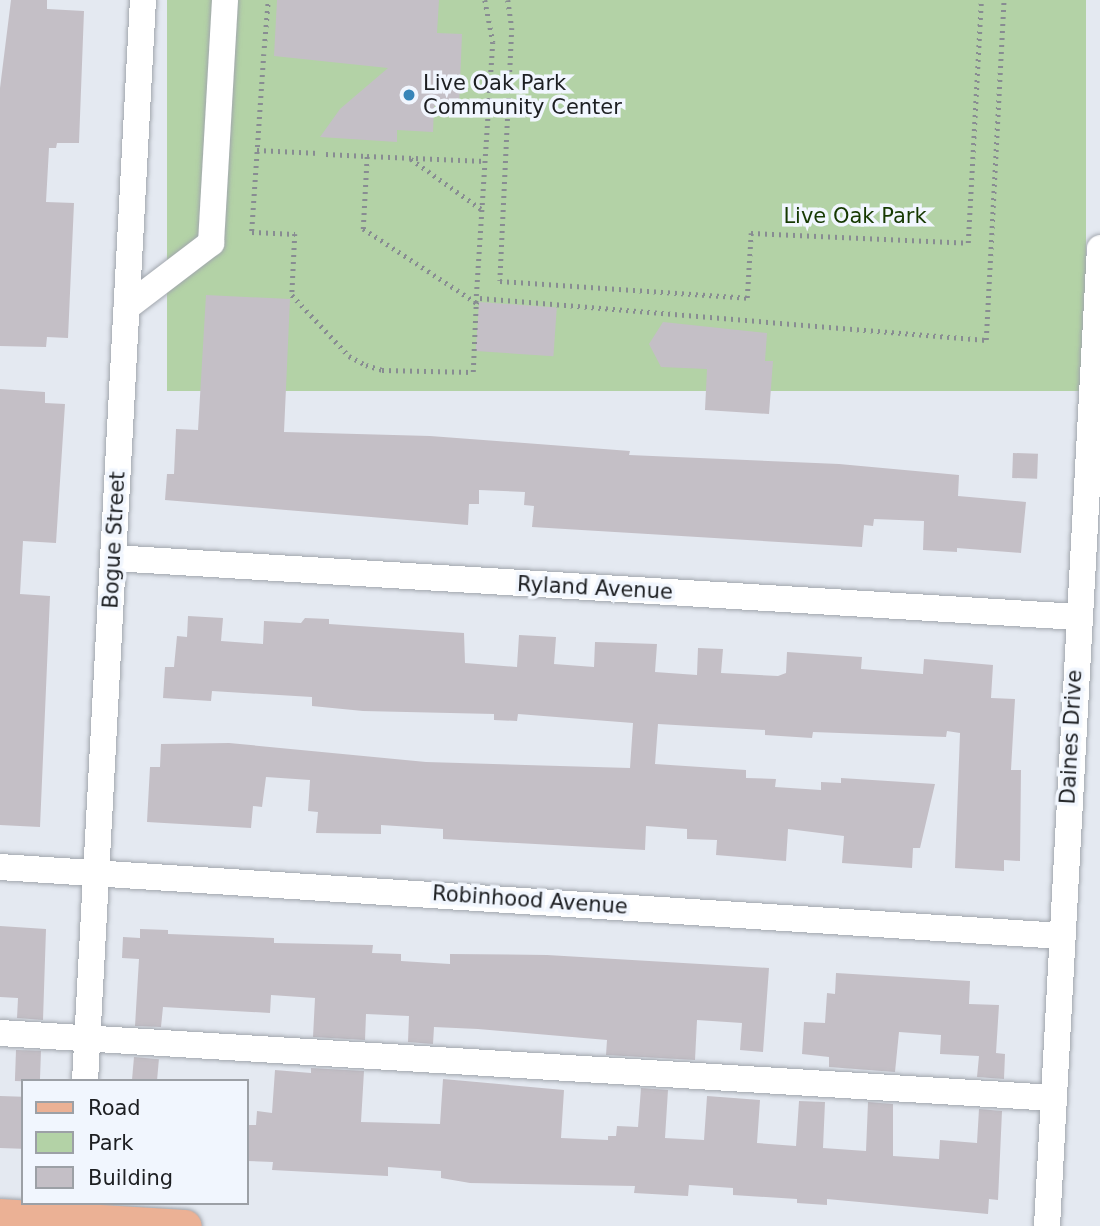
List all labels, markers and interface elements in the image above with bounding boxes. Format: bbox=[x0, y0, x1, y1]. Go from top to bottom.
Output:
place label: Live Oak Park Community Center bbox=[423, 70, 622, 120]
marker: Live Oak Park Community Center bbox=[401, 87, 417, 103]
park label: Live Oak Park bbox=[783, 203, 927, 229]
street label: Bogue Street bbox=[98, 471, 130, 609]
street label: Ryland Avenue bbox=[516, 571, 674, 605]
street label: Daines Drive bbox=[1055, 669, 1087, 805]
street label: Robinhood Avenue bbox=[431, 881, 629, 919]
legend bbox=[21, 1079, 248, 1205]
text: Road bbox=[88, 1096, 141, 1120]
text: Park bbox=[88, 1131, 133, 1155]
text: Building bbox=[88, 1166, 173, 1190]

